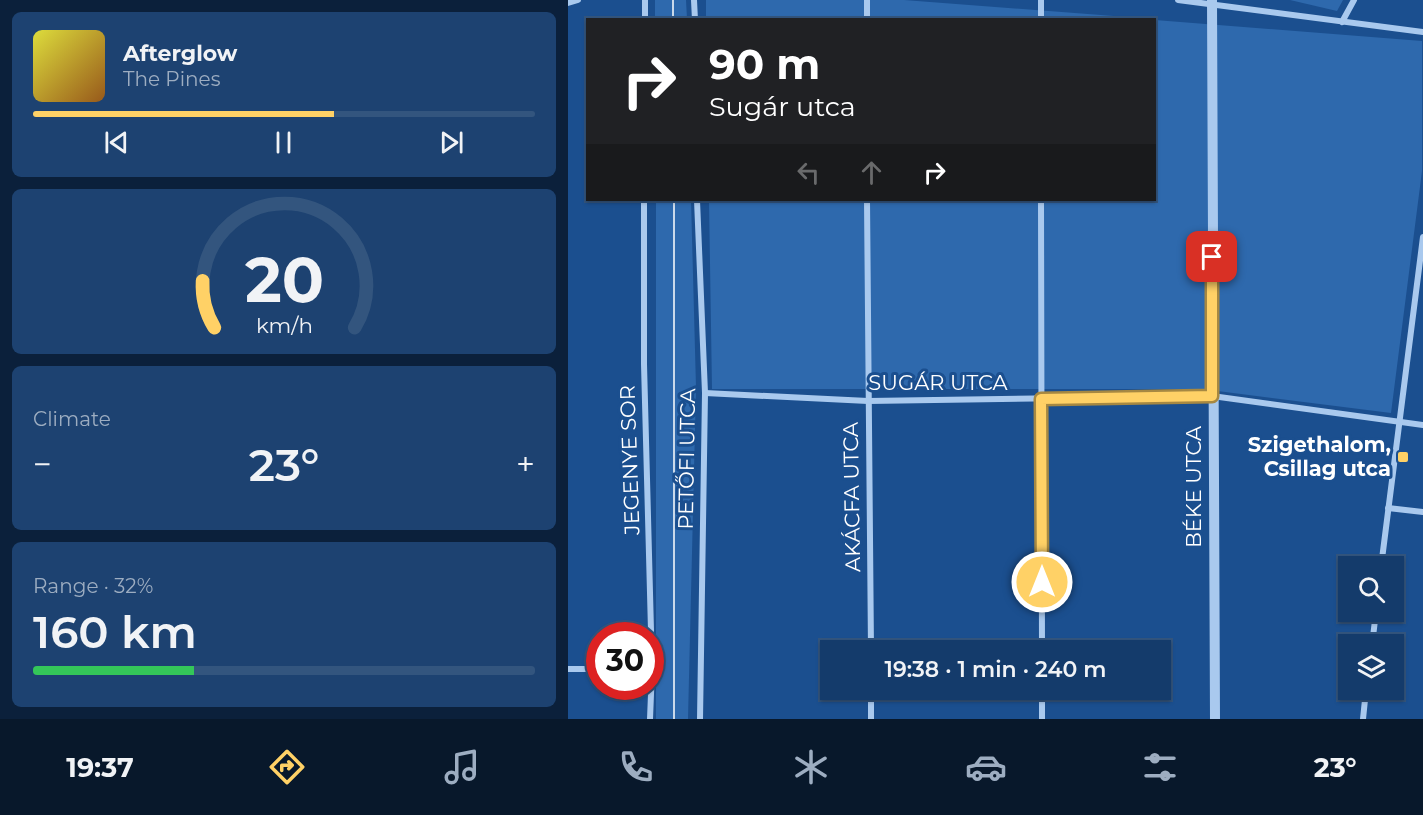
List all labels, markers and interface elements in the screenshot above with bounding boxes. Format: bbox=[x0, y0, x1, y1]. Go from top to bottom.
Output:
text: 90 m bbox=[709, 38, 820, 90]
text: Afterglow bbox=[123, 40, 237, 67]
icon: right bbox=[610, 42, 688, 120]
text: The Pines bbox=[123, 67, 220, 91]
text: Sugár utca bbox=[709, 90, 856, 123]
icon: previous bbox=[100, 126, 133, 159]
icon: pause bbox=[267, 126, 300, 159]
icon: next bbox=[435, 126, 468, 159]
icon: left bbox=[792, 156, 825, 189]
icon: ahead bbox=[855, 156, 888, 189]
icon: right bbox=[918, 156, 951, 189]
pin bbox=[1186, 231, 1237, 282]
icon: arrive bbox=[1195, 240, 1228, 273]
text: 20 bbox=[244, 242, 324, 318]
text: km/h bbox=[255, 313, 313, 339]
street label: SUGÁR UTCA bbox=[868, 370, 1009, 395]
street label: JEGENYE SOR bbox=[614, 385, 645, 536]
street label: PETŐFI UTCA bbox=[673, 387, 700, 530]
text: Climate bbox=[33, 407, 111, 431]
street label: AKÁCFA UTCA bbox=[838, 421, 865, 572]
street label: BÉKE UTCA bbox=[1181, 425, 1206, 548]
place label: Szigethalom, Csillag utca bbox=[1248, 432, 1391, 481]
text: 23° bbox=[249, 437, 319, 492]
text: − bbox=[33, 444, 52, 484]
text: + bbox=[516, 444, 535, 484]
marker: Szigethalom, Csillag utca bbox=[1396, 450, 1410, 464]
position arrow bbox=[1010, 550, 1074, 614]
map controls bbox=[1338, 556, 1404, 700]
button: search bbox=[1338, 556, 1404, 622]
text: Range · 32% bbox=[33, 574, 153, 598]
text: 160 km bbox=[33, 604, 197, 659]
speed limit sign: 30 bbox=[586, 622, 664, 700]
button: layers bbox=[1338, 634, 1404, 700]
text: 19:38 · 1 min · 240 m bbox=[885, 656, 1107, 683]
icon: directions bbox=[266, 746, 308, 788]
icon: music bbox=[441, 746, 483, 788]
icon: phone bbox=[615, 746, 657, 788]
icon: climate bbox=[790, 746, 832, 788]
icon: car bbox=[965, 746, 1007, 788]
icon: filters bbox=[1139, 746, 1181, 788]
text: 19:37 bbox=[66, 751, 134, 784]
text: 23° bbox=[1314, 751, 1357, 784]

